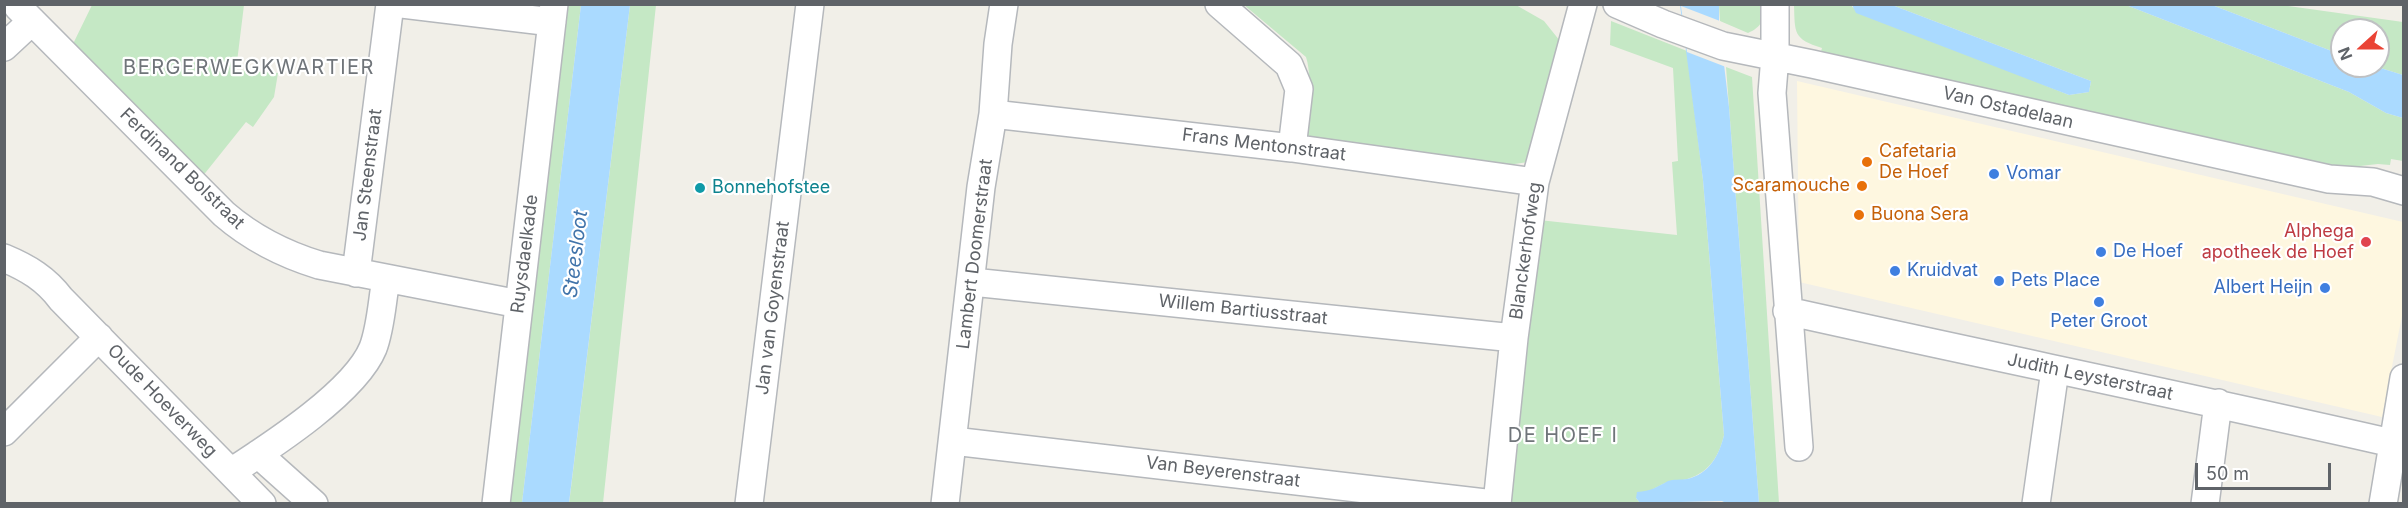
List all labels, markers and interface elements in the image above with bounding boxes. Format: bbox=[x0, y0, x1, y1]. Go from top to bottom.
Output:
north arrow bbox=[2330, 18, 2390, 78]
text: N bbox=[2334, 44, 2357, 63]
district label: BERGERWEGKWARTIER bbox=[123, 56, 375, 80]
street label: Van Ostadelaan bbox=[1941, 82, 2075, 134]
street label: Ferdinand Bolstraat bbox=[115, 104, 249, 234]
street label: Jan Steenstraat bbox=[349, 108, 387, 242]
street label: Frans Mentonstraat bbox=[1181, 124, 1347, 166]
place label: Cafetaria De Hoef bbox=[1879, 141, 1956, 184]
marker: Cafetaria De Hoef bbox=[1860, 155, 1874, 169]
street label: Lambert Doomerstraat bbox=[953, 158, 997, 350]
place label: Vomar bbox=[2006, 163, 2061, 185]
marker: Vomar bbox=[1987, 167, 2001, 181]
place label: Scaramouche bbox=[1732, 175, 1850, 197]
place label: Bonnehofstee bbox=[712, 177, 830, 199]
marker: Scaramouche bbox=[1855, 179, 1869, 193]
marker: Bonnehofstee bbox=[693, 181, 707, 195]
street label: Blanckerhofweg bbox=[1506, 181, 1546, 321]
street label: Ruysdaelkade bbox=[507, 193, 543, 315]
place label: Buona Sera bbox=[1871, 204, 1969, 226]
marker: Buona Sera bbox=[1852, 208, 1866, 222]
water label: Steesloot bbox=[559, 209, 593, 299]
street label: Jan van Goyenstraat bbox=[752, 220, 794, 396]
place label: Alphega apotheek de Hoef bbox=[2202, 221, 2354, 264]
marker: Alphega apotheek de Hoef bbox=[2359, 235, 2373, 249]
place label: De Hoef bbox=[2113, 241, 2183, 263]
marker: De Hoef bbox=[2094, 245, 2108, 259]
place label: Kruidvat bbox=[1907, 260, 1978, 282]
marker: Kruidvat bbox=[1888, 264, 1902, 278]
place label: Pets Place bbox=[2011, 270, 2100, 292]
marker: Pets Place bbox=[1992, 274, 2006, 288]
place label: Albert Heijn bbox=[2213, 277, 2313, 299]
marker: Albert Heijn bbox=[2318, 281, 2332, 295]
street label: Willem Bartiusstraat bbox=[1157, 290, 1329, 330]
marker: Peter Groot bbox=[2092, 295, 2106, 309]
place label: Peter Groot bbox=[2050, 311, 2148, 333]
street label: Oude Hoeverweg bbox=[103, 340, 221, 462]
street label: Judith Leysterstraat bbox=[2005, 349, 2175, 405]
district label: DE HOEF I bbox=[1508, 424, 1618, 448]
scale bar bbox=[2198, 451, 2334, 489]
street label: Van Beyerenstraat bbox=[1145, 452, 1301, 492]
text: 50 m bbox=[2206, 463, 2249, 484]

